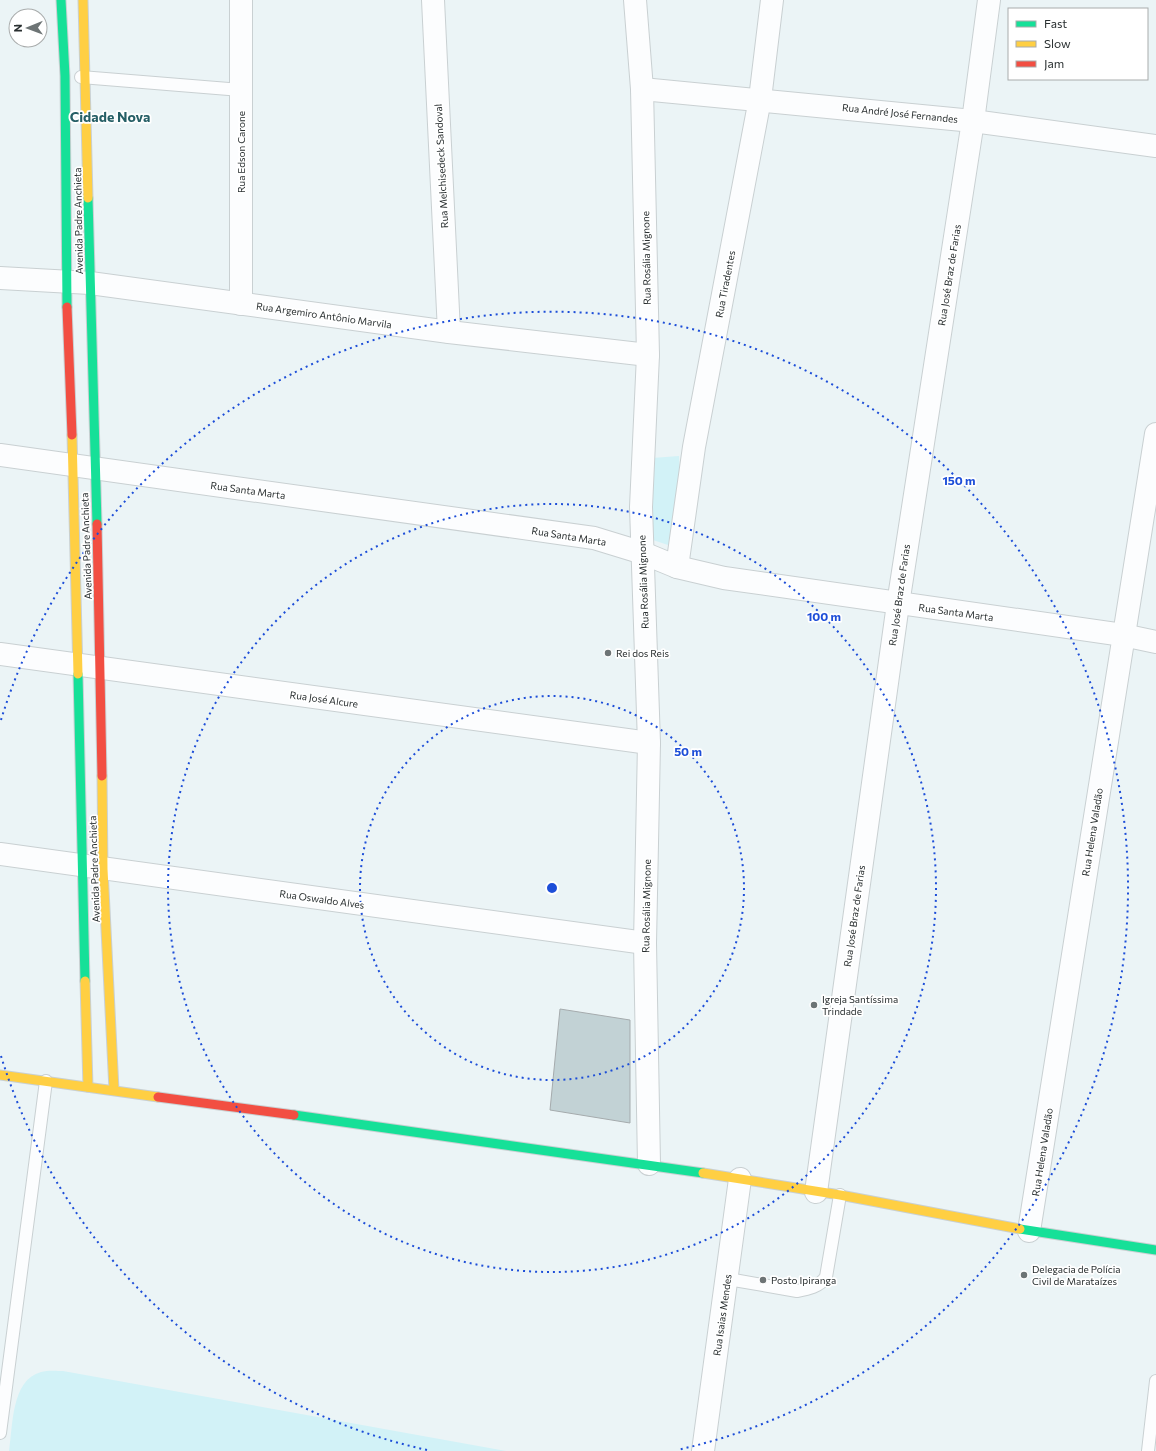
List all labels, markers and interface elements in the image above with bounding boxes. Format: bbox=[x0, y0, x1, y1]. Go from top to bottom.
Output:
north arrow bbox=[8, 8, 48, 48]
legend bbox=[1008, 8, 1148, 80]
text: Fast bbox=[1044, 16, 1067, 30]
text: N bbox=[11, 24, 24, 32]
text: Slow bbox=[1044, 36, 1071, 50]
text: Jam bbox=[1044, 56, 1064, 71]
street label: Rua André José Fernandes bbox=[841, 101, 959, 125]
street label: Rua Melchisedeck Sandoval bbox=[432, 104, 450, 228]
district label: Cidade Nova bbox=[70, 108, 150, 125]
street label: Rua Edson Carone bbox=[235, 111, 247, 193]
street label: Avenida Padre Anchieta bbox=[71, 168, 85, 274]
street label: Rua Rosália Mignone bbox=[639, 211, 653, 305]
street label: Rua José Braz de Farias bbox=[935, 223, 963, 327]
street label: Rua Tiradentes bbox=[713, 249, 737, 319]
street label: Rua Argemiro Antônio Marvila bbox=[255, 300, 393, 330]
text: 150 m bbox=[942, 473, 976, 487]
street label: Rua Santa Marta bbox=[210, 479, 286, 501]
street label: Avenida Padre Anchieta bbox=[78, 492, 94, 600]
street label: Rua Santa Marta bbox=[531, 524, 607, 548]
street label: Rua Rosália Mignone bbox=[635, 535, 651, 629]
street label: Rua José Braz de Farias bbox=[886, 543, 912, 647]
street label: Rua Santa Marta bbox=[918, 601, 994, 623]
text: 100 m bbox=[807, 609, 841, 623]
place label: Rei dos Reis bbox=[616, 647, 669, 659]
marker: Rei dos Reis bbox=[603, 648, 613, 658]
street label: Rua José Alcure bbox=[289, 688, 359, 710]
text: 50 m bbox=[674, 744, 702, 758]
street label: Rua Helena Valadão bbox=[1079, 787, 1105, 877]
street label: Avenida Padre Anchieta bbox=[86, 815, 102, 923]
street label: Rua Rosália Mignone bbox=[639, 859, 653, 953]
street label: Rua José Braz de Farias bbox=[841, 864, 867, 968]
centre of rings bbox=[545, 881, 559, 895]
street label: Rua Oswaldo Alves bbox=[279, 887, 366, 911]
place label: Igreja Santíssima Trindade bbox=[822, 993, 898, 1017]
marker: Igreja Santíssima Trindade bbox=[809, 1000, 819, 1010]
street label: Rua Helena Valadão bbox=[1029, 1107, 1055, 1197]
place label: Delegacia de Polícia Civil de Marataízes bbox=[1032, 1263, 1121, 1287]
marker: Delegacia de Polícia Civil de Marataízes bbox=[1019, 1270, 1029, 1280]
street label: Rua Isaias Mendes bbox=[710, 1273, 734, 1357]
place label: Posto Ipiranga bbox=[771, 1274, 836, 1286]
marker: Posto Ipiranga bbox=[758, 1275, 768, 1285]

